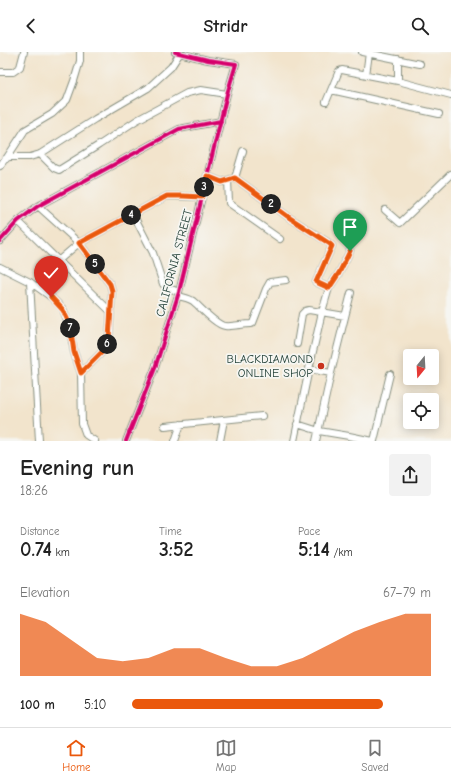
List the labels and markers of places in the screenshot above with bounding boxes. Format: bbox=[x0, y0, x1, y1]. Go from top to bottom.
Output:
pin: 3 bbox=[194, 177, 214, 197]
pin: 2 bbox=[261, 194, 281, 214]
pin: 4 bbox=[121, 205, 141, 225]
pin bbox=[333, 210, 367, 251]
pin: 5 bbox=[85, 254, 105, 274]
pin bbox=[34, 256, 68, 297]
pin: 7 bbox=[60, 318, 80, 338]
pin: 6 bbox=[97, 334, 117, 354]
place label: BLACKDIAMOND ONLINE SHOP bbox=[226, 352, 313, 380]
marker: BLACKDIAMOND ONLINE SHOP bbox=[316, 361, 326, 371]

